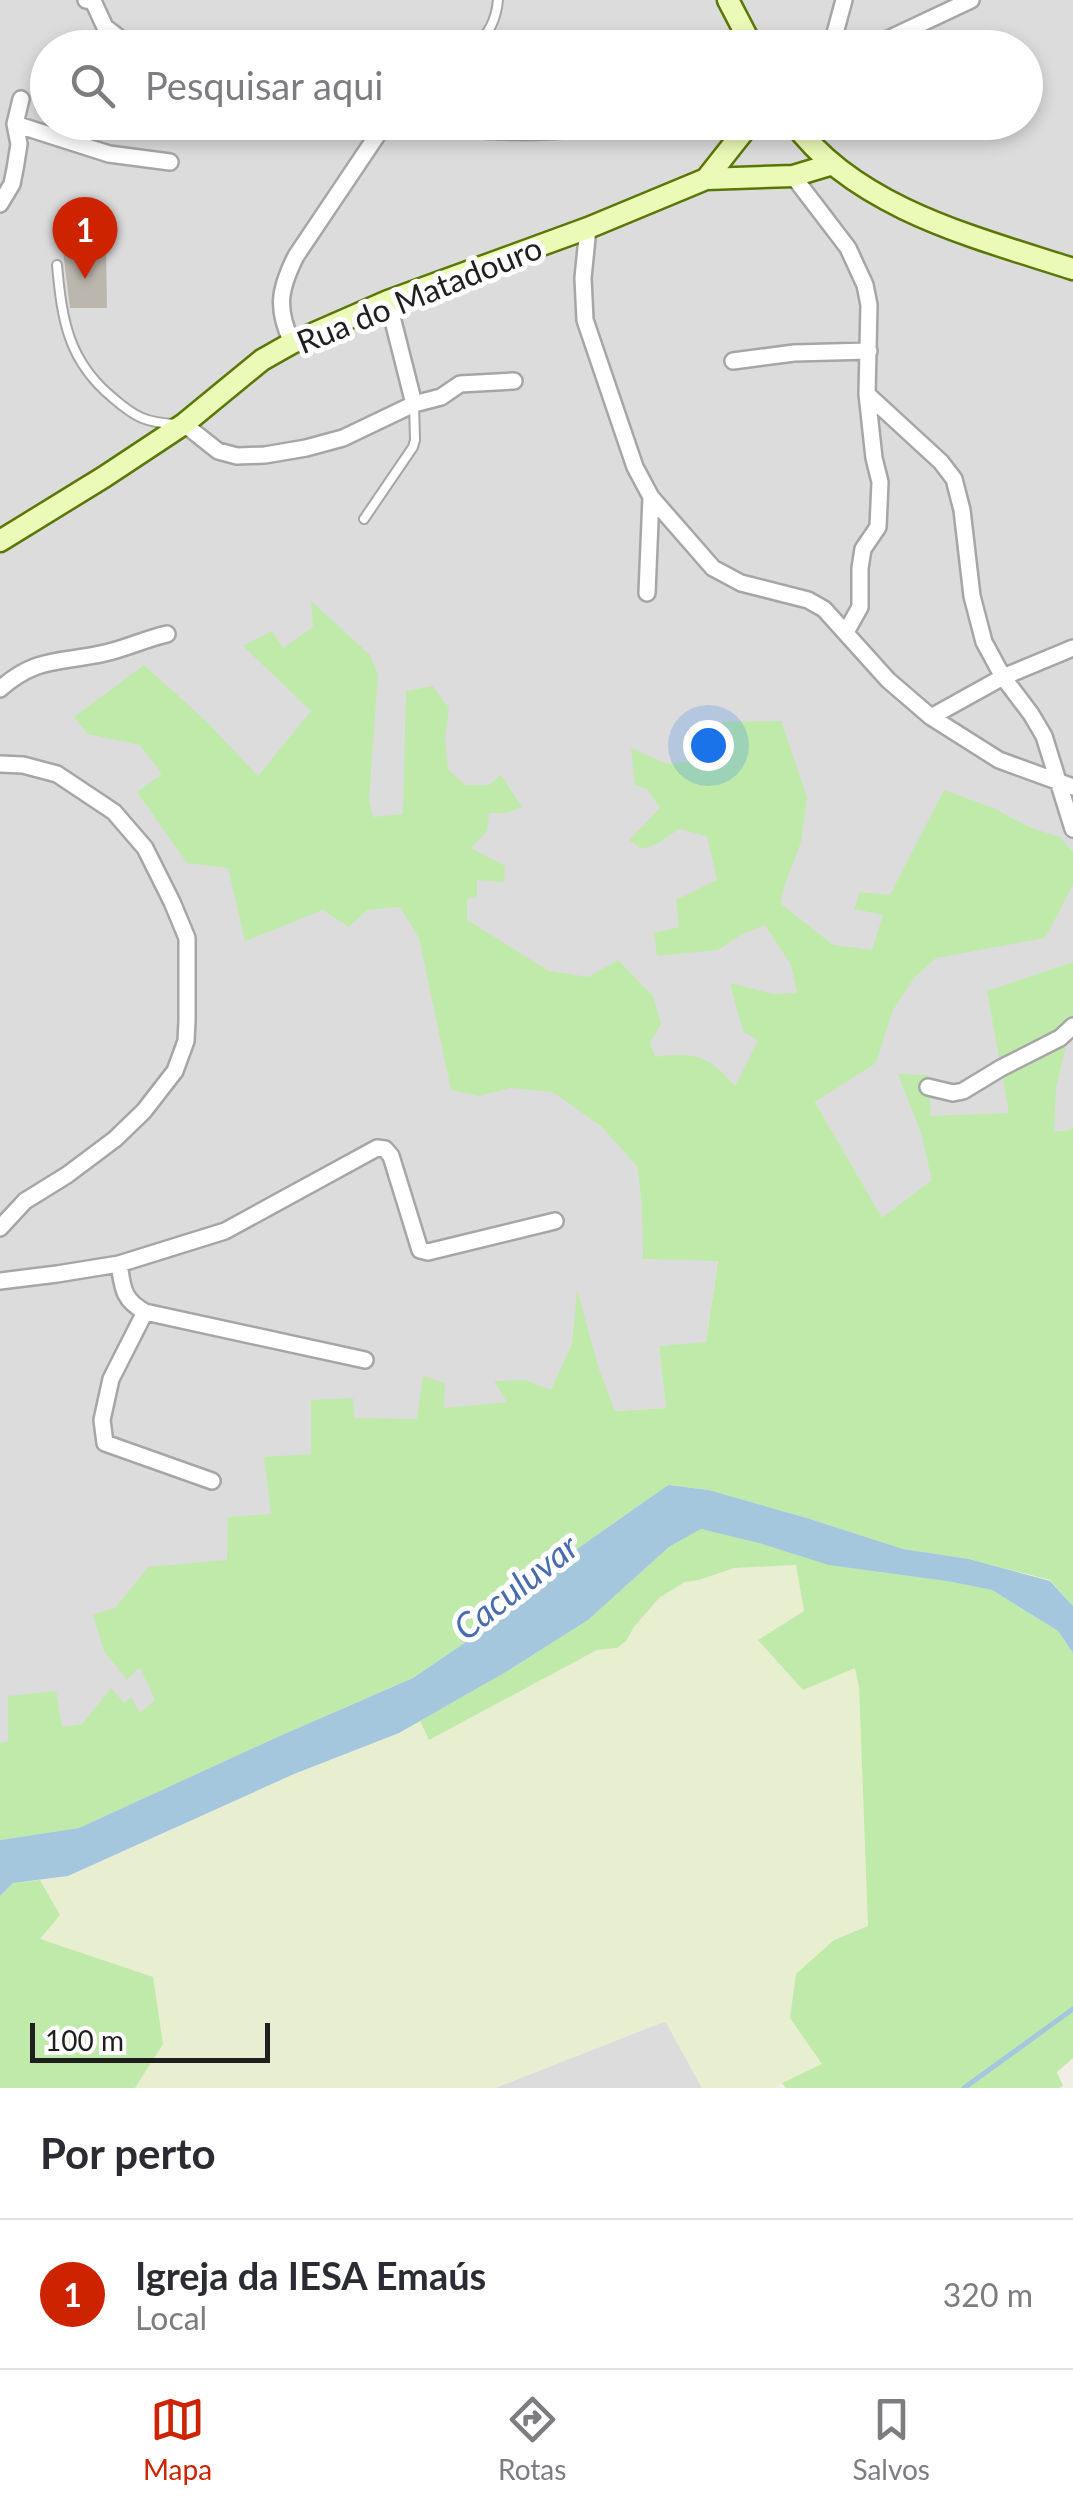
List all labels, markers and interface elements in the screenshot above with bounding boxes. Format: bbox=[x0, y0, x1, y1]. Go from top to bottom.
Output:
search box bbox=[30, 30, 1043, 140]
icon: search bbox=[65, 58, 120, 113]
text: Pesquisar aqui bbox=[145, 62, 384, 108]
pin: 1 bbox=[52, 196, 118, 279]
street label: Rua do Matadouro bbox=[291, 227, 547, 361]
your location bbox=[683, 720, 734, 771]
water label: Caculuvar bbox=[444, 1524, 586, 1648]
scale bar bbox=[30, 2018, 270, 2062]
text: 100 m bbox=[45, 2023, 124, 2057]
text: Por perto bbox=[40, 2128, 216, 2178]
text: Igreja da IESA Emaús bbox=[135, 2252, 486, 2298]
text: 1 bbox=[63, 2275, 82, 2314]
text: 320 m bbox=[943, 2275, 1033, 2314]
text: Local bbox=[135, 2298, 207, 2337]
tab: Mapa bbox=[143, 2392, 212, 2486]
tab: Rotas bbox=[498, 2392, 566, 2486]
tab: Salvos bbox=[852, 2392, 930, 2486]

